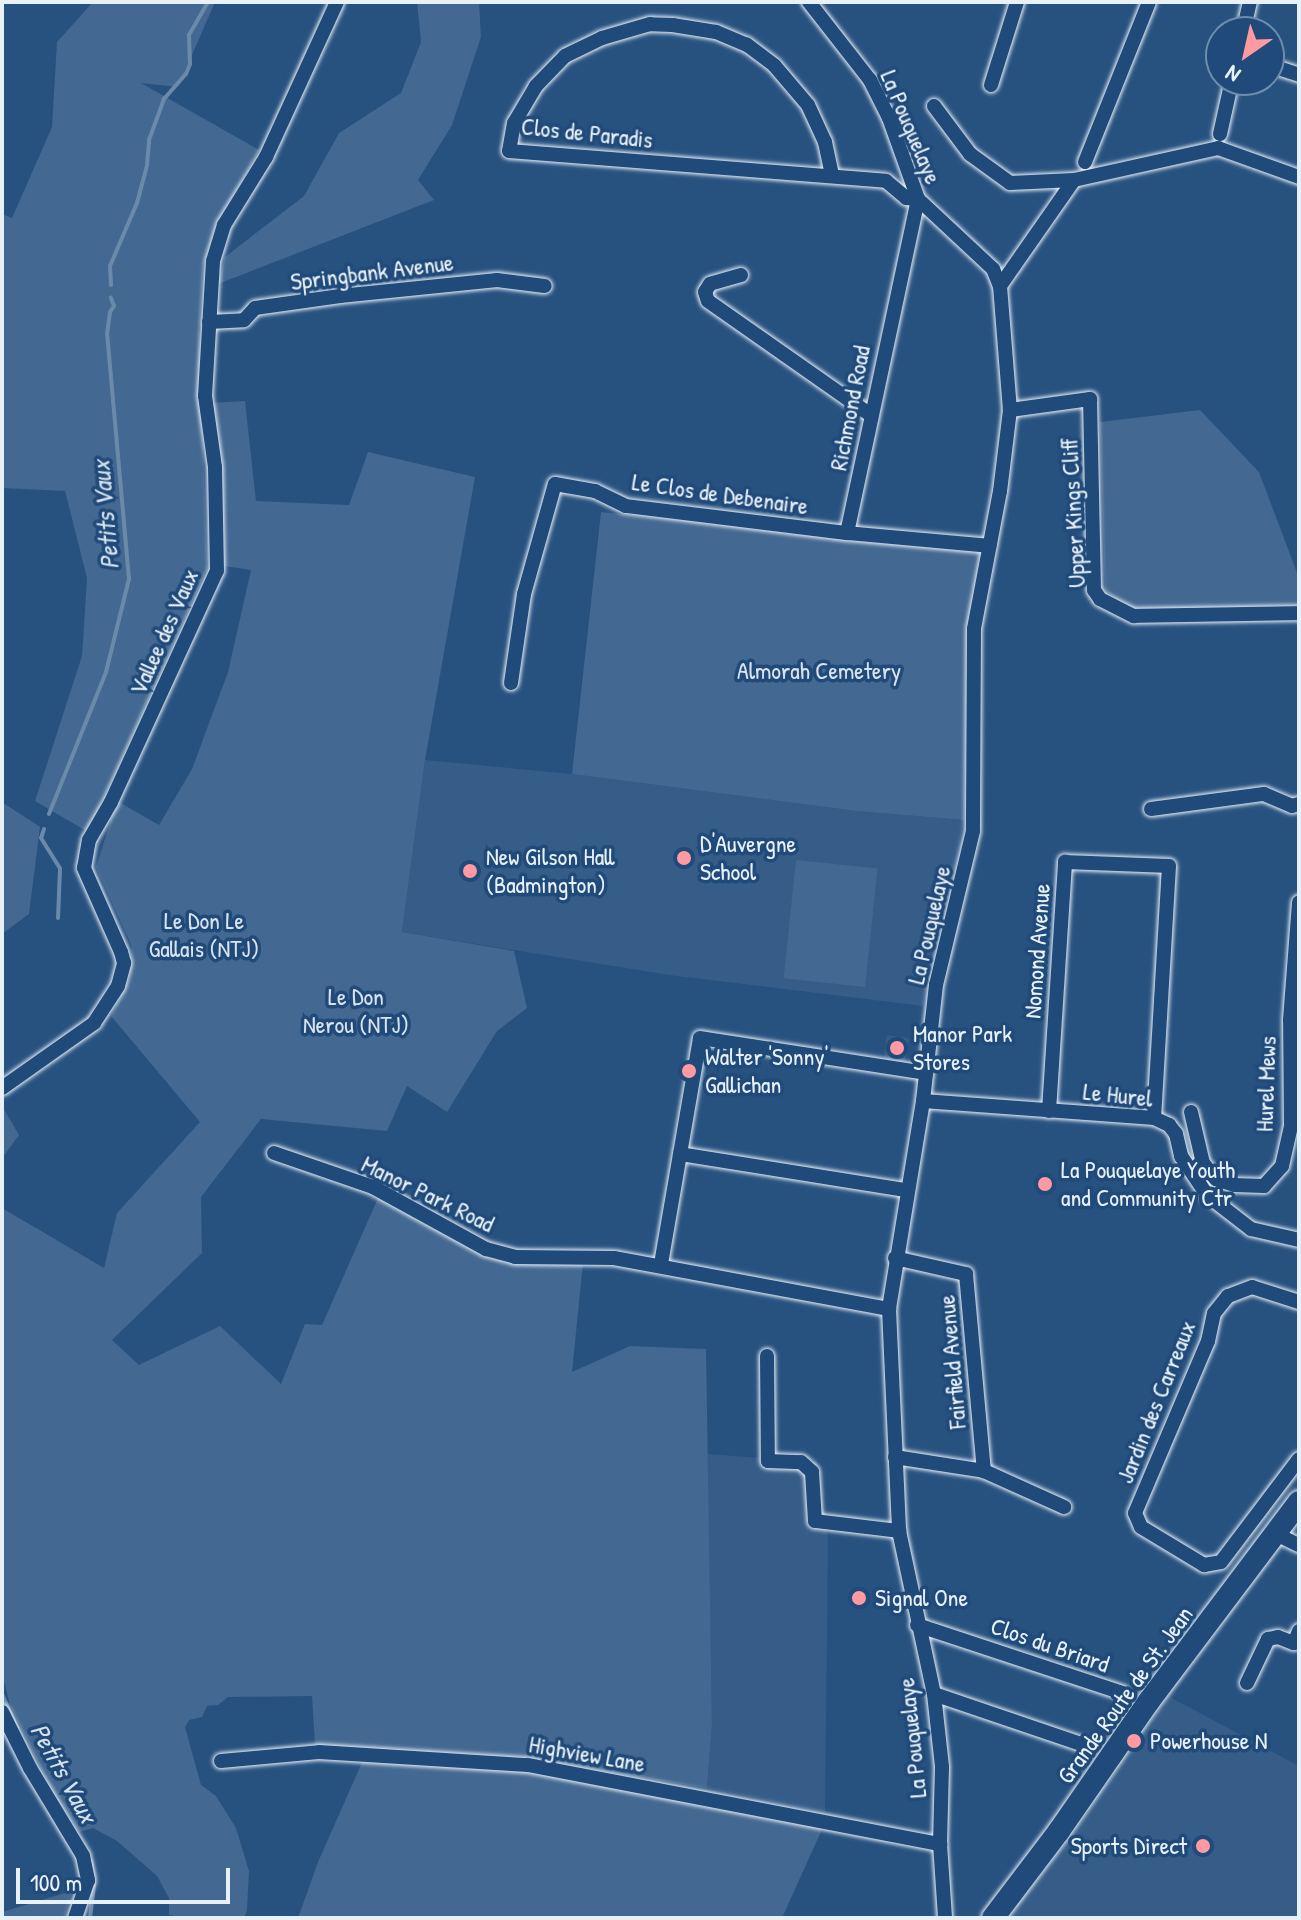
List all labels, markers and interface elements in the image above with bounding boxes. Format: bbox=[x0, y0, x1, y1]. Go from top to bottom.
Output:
north arrow bbox=[1205, 16, 1285, 96]
text: N bbox=[1219, 59, 1246, 90]
street label: La Pouquelaye bbox=[874, 66, 948, 188]
street label: Clos de Paradis bbox=[520, 112, 654, 154]
street label: Springbank Avenue bbox=[289, 248, 455, 296]
street label: Richmond Road bbox=[824, 343, 876, 473]
street label: Upper Kings Cliff bbox=[1055, 437, 1091, 589]
water label: Petits Vaux bbox=[85, 459, 125, 571]
street label: Le Clos de Debenaire bbox=[630, 467, 810, 521]
street label: Vallee des Vaux bbox=[123, 565, 205, 699]
park label: Almorah Cemetery bbox=[737, 657, 901, 685]
place label: D'Auvergne School bbox=[700, 830, 796, 886]
place label: New Gilson Hall (Badmington) bbox=[486, 843, 614, 899]
marker: D'Auvergne School bbox=[675, 849, 693, 867]
marker: New Gilson Hall (Badmington) bbox=[461, 862, 479, 880]
street label: La Pouquelaye bbox=[901, 863, 957, 987]
street label: Nomond Avenue bbox=[1018, 883, 1056, 1019]
park label: Le Don Le Gallais (NTJ) bbox=[149, 907, 259, 963]
park label: Le Don Nerou (NTJ) bbox=[303, 983, 409, 1039]
place label: Manor Park Stores bbox=[913, 1020, 1012, 1076]
street label: Hurel Mews bbox=[1250, 1036, 1282, 1132]
marker: Manor Park Stores bbox=[888, 1039, 906, 1057]
place label: Walter 'Sonny' Gallichan bbox=[705, 1043, 829, 1099]
marker: Walter 'Sonny' Gallichan bbox=[680, 1062, 698, 1080]
street label: Le Hurel bbox=[1082, 1077, 1154, 1113]
street label: Manor Park Road bbox=[357, 1149, 499, 1239]
place label: La Pouquelaye Youth and Community Ctr bbox=[1061, 1156, 1235, 1212]
marker: La Pouquelaye Youth and Community Ctr bbox=[1036, 1175, 1054, 1193]
street label: Fairfield Avenue bbox=[932, 1294, 972, 1430]
street label: Jardin des Carreaux bbox=[1110, 1317, 1202, 1487]
place label: Signal One bbox=[875, 1584, 968, 1612]
marker: Signal One bbox=[850, 1589, 868, 1607]
street label: Grande Route de St. Jean bbox=[1051, 1601, 1199, 1789]
street label: Clos du Briard bbox=[987, 1611, 1113, 1679]
street label: La Pouquelaye bbox=[891, 1677, 933, 1799]
water label: Petits Vaux bbox=[24, 1718, 104, 1828]
place label: Powerhouse N bbox=[1150, 1727, 1268, 1755]
street label: Highview Lane bbox=[527, 1730, 647, 1778]
marker: Powerhouse N bbox=[1125, 1732, 1143, 1750]
place label: Sports Direct bbox=[1071, 1832, 1187, 1860]
marker: Sports Direct bbox=[1194, 1837, 1212, 1855]
scale bar bbox=[20, 1852, 234, 1902]
text: 100 m bbox=[30, 1866, 82, 1898]

